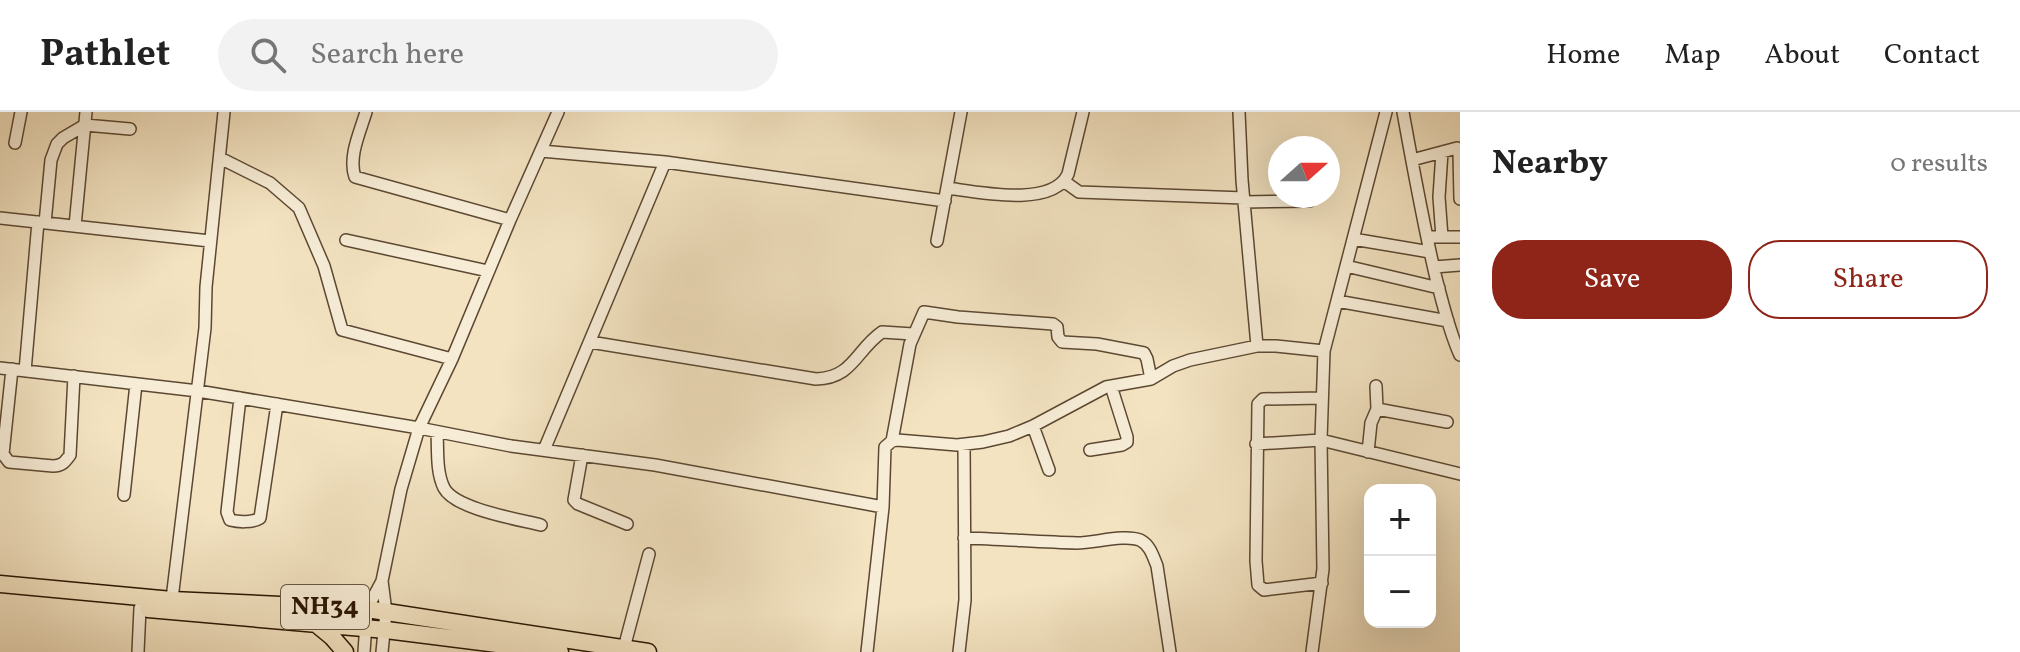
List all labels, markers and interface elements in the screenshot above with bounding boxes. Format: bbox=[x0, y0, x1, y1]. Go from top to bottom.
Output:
search box bbox=[218, 19, 778, 91]
text: Pathlet bbox=[40, 29, 170, 82]
icon: search bbox=[246, 33, 290, 77]
text: Search here bbox=[310, 34, 464, 76]
text: Home bbox=[1546, 36, 1620, 75]
text: Map bbox=[1664, 36, 1720, 75]
text: About bbox=[1764, 36, 1840, 75]
text: Contact bbox=[1884, 36, 1980, 75]
north arrow bbox=[1268, 136, 1340, 208]
text: Nearby bbox=[1492, 141, 1608, 188]
text: 0 results bbox=[1890, 146, 1988, 182]
button: Save bbox=[1492, 240, 1732, 319]
button: Share bbox=[1748, 240, 1988, 319]
map controls bbox=[1364, 484, 1436, 628]
button: + bbox=[1364, 484, 1436, 556]
button: − bbox=[1364, 556, 1436, 628]
road number: NH34 bbox=[281, 585, 369, 629]

